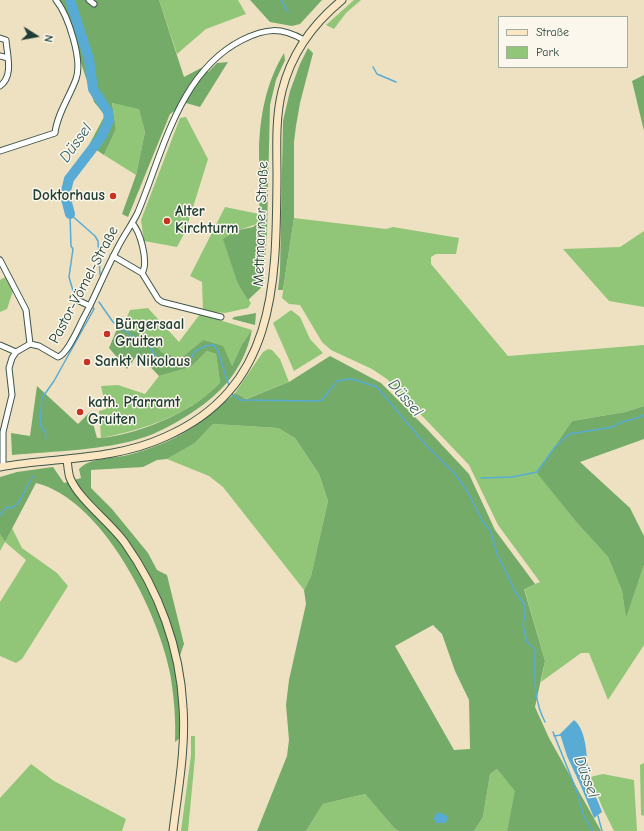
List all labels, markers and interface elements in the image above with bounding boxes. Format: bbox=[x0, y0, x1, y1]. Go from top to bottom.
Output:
north arrow bbox=[16, 16, 56, 56]
legend bbox=[498, 16, 628, 68]
text: Straße bbox=[536, 25, 569, 39]
text: N bbox=[41, 34, 55, 43]
text: Park bbox=[536, 45, 559, 59]
water label: Düssel bbox=[56, 120, 96, 166]
street label: Mettmanner Straße bbox=[250, 161, 272, 287]
place label: Doktorhaus bbox=[33, 187, 105, 205]
marker: Doktorhaus bbox=[108, 191, 118, 201]
place label: Alter Kirchturm bbox=[175, 203, 238, 238]
marker: Alter Kirchturm bbox=[162, 216, 172, 226]
street label: Pastor-Vömel-Straße bbox=[45, 223, 123, 347]
place label: Bürgersaal Gruiten bbox=[115, 316, 184, 351]
marker: Bürgersaal Gruiten bbox=[102, 329, 112, 339]
place label: Sankt Nikolaus bbox=[95, 353, 190, 371]
marker: Sankt Nikolaus bbox=[82, 357, 92, 367]
water label: Düssel bbox=[384, 375, 426, 421]
place label: kath. Pfarramt Gruiten bbox=[88, 394, 180, 429]
marker: kath. Pfarramt Gruiten bbox=[75, 407, 85, 417]
water label: Düssel bbox=[569, 753, 603, 801]

